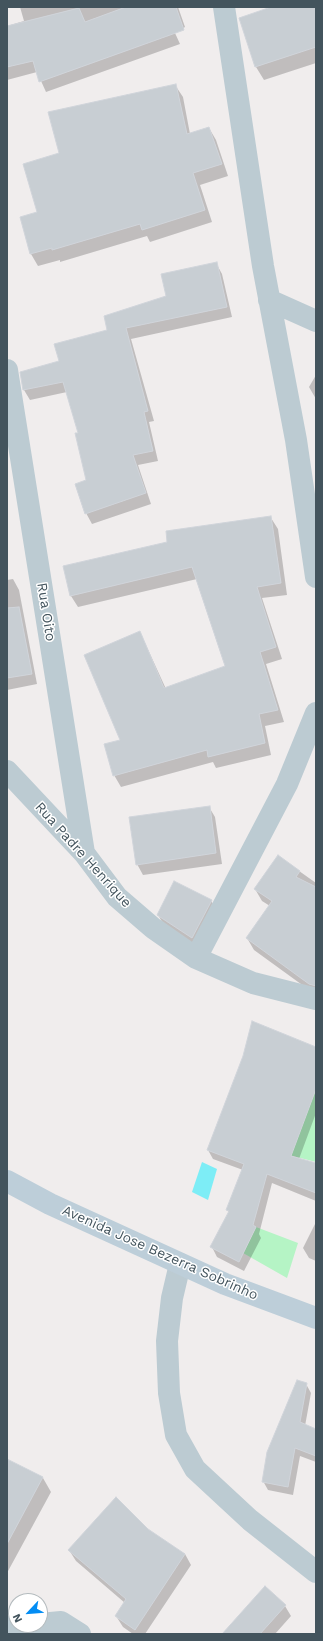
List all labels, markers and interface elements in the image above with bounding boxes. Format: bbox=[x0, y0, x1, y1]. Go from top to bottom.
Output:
street label: Rua Oito bbox=[33, 582, 59, 642]
street label: Rua Padre Henrique bbox=[31, 799, 135, 911]
street label: Avenida Jose Bezerra Sobrinho bbox=[60, 1202, 260, 1304]
north arrow bbox=[8, 1593, 48, 1633]
text: N bbox=[10, 1612, 25, 1625]

